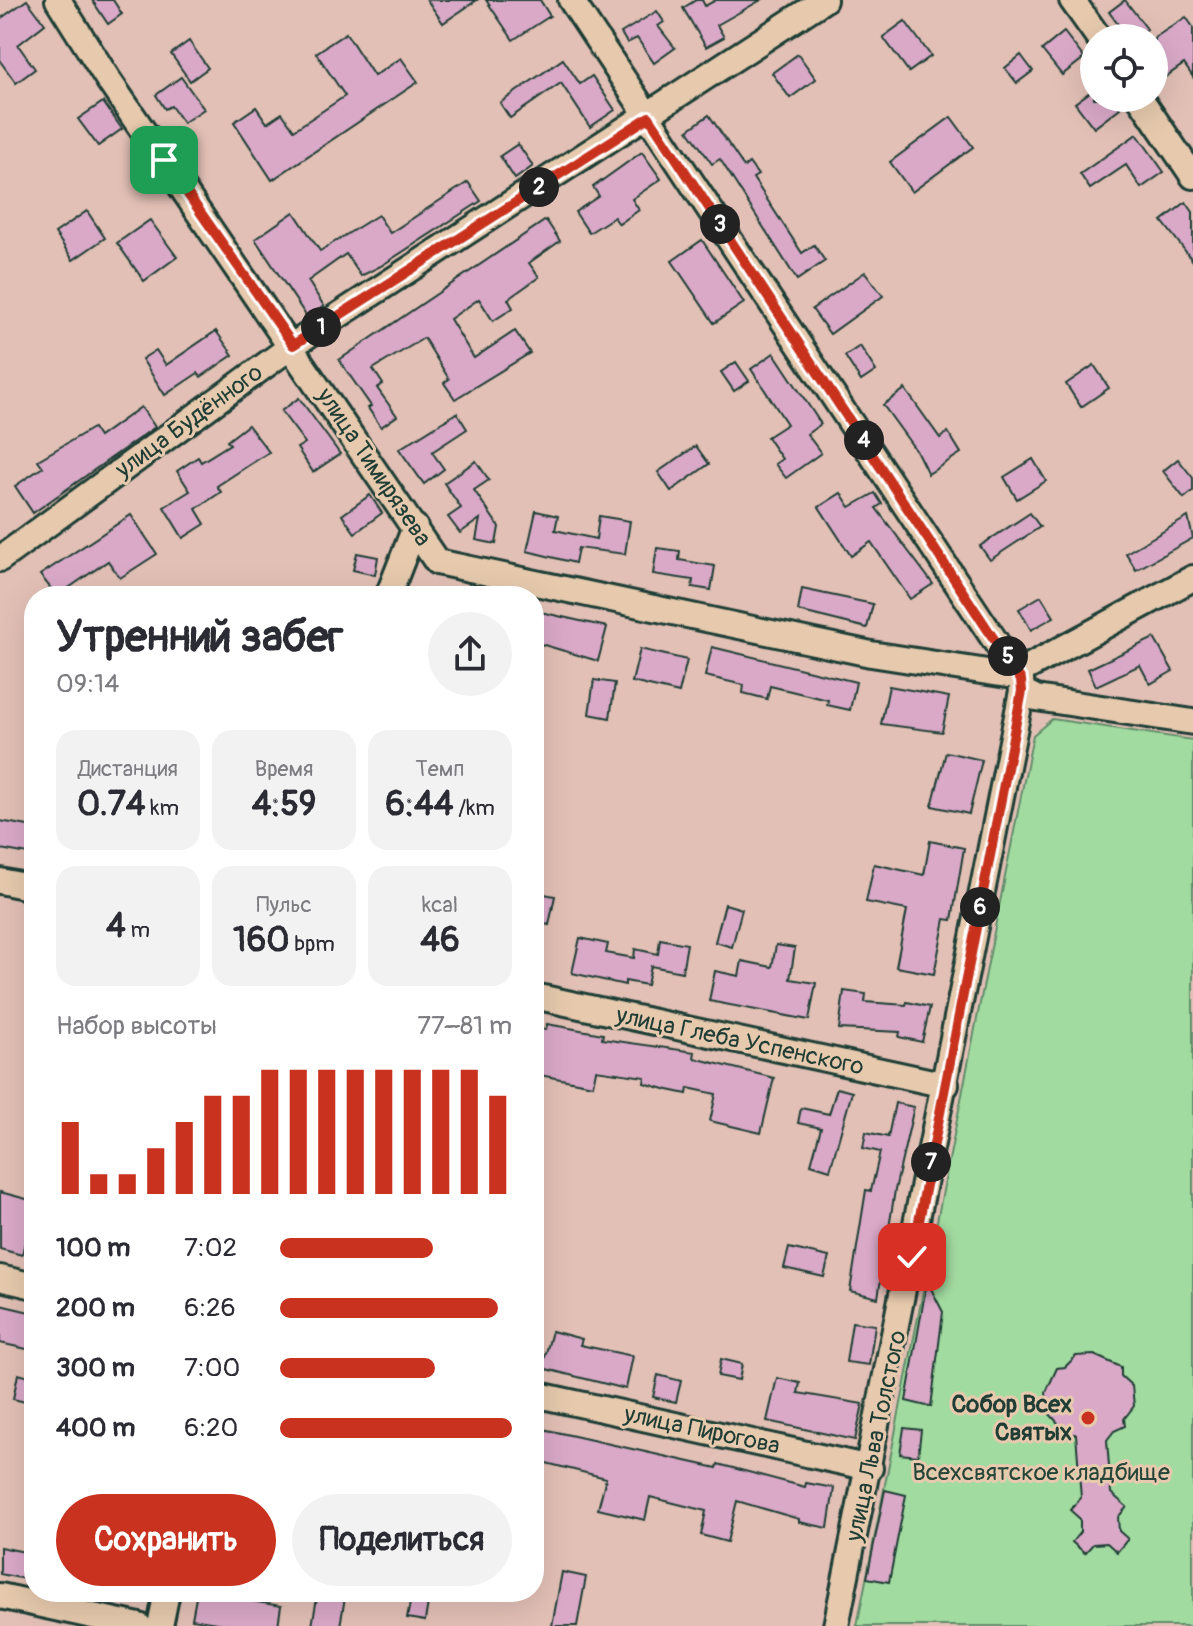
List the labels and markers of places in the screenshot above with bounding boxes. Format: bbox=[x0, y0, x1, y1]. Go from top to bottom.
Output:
pin bbox=[130, 126, 198, 194]
pin: 2 bbox=[519, 167, 559, 207]
pin: 3 bbox=[700, 204, 740, 244]
pin: 1 bbox=[301, 307, 341, 347]
pin: 4 bbox=[844, 420, 884, 460]
pin: 5 bbox=[988, 636, 1028, 676]
pin: 6 bbox=[960, 887, 1000, 927]
pin: 7 bbox=[911, 1142, 951, 1182]
pin bbox=[878, 1223, 946, 1291]
place label: Собор Всех Святых bbox=[951, 1390, 1072, 1447]
marker: Собор Всех Святых bbox=[1079, 1409, 1097, 1427]

